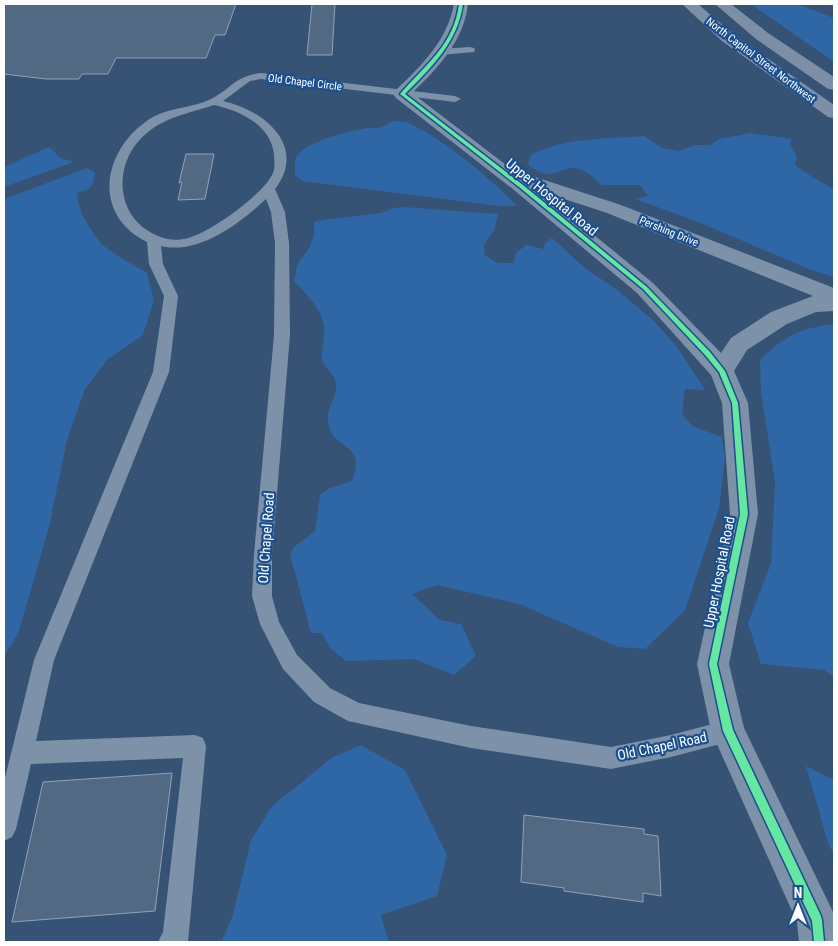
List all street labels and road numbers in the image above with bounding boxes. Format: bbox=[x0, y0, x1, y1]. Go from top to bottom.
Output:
street label: North Capitol Street Northwest bbox=[703, 15, 818, 106]
street label: Old Chapel Circle bbox=[267, 72, 343, 93]
street label: Upper Hospital Road bbox=[503, 155, 601, 239]
street label: Pershing Drive bbox=[637, 214, 700, 249]
street label: Old Chapel Road bbox=[255, 492, 277, 584]
street label: Upper Hospital Road bbox=[700, 515, 738, 629]
street label: Old Chapel Road bbox=[616, 729, 708, 763]

